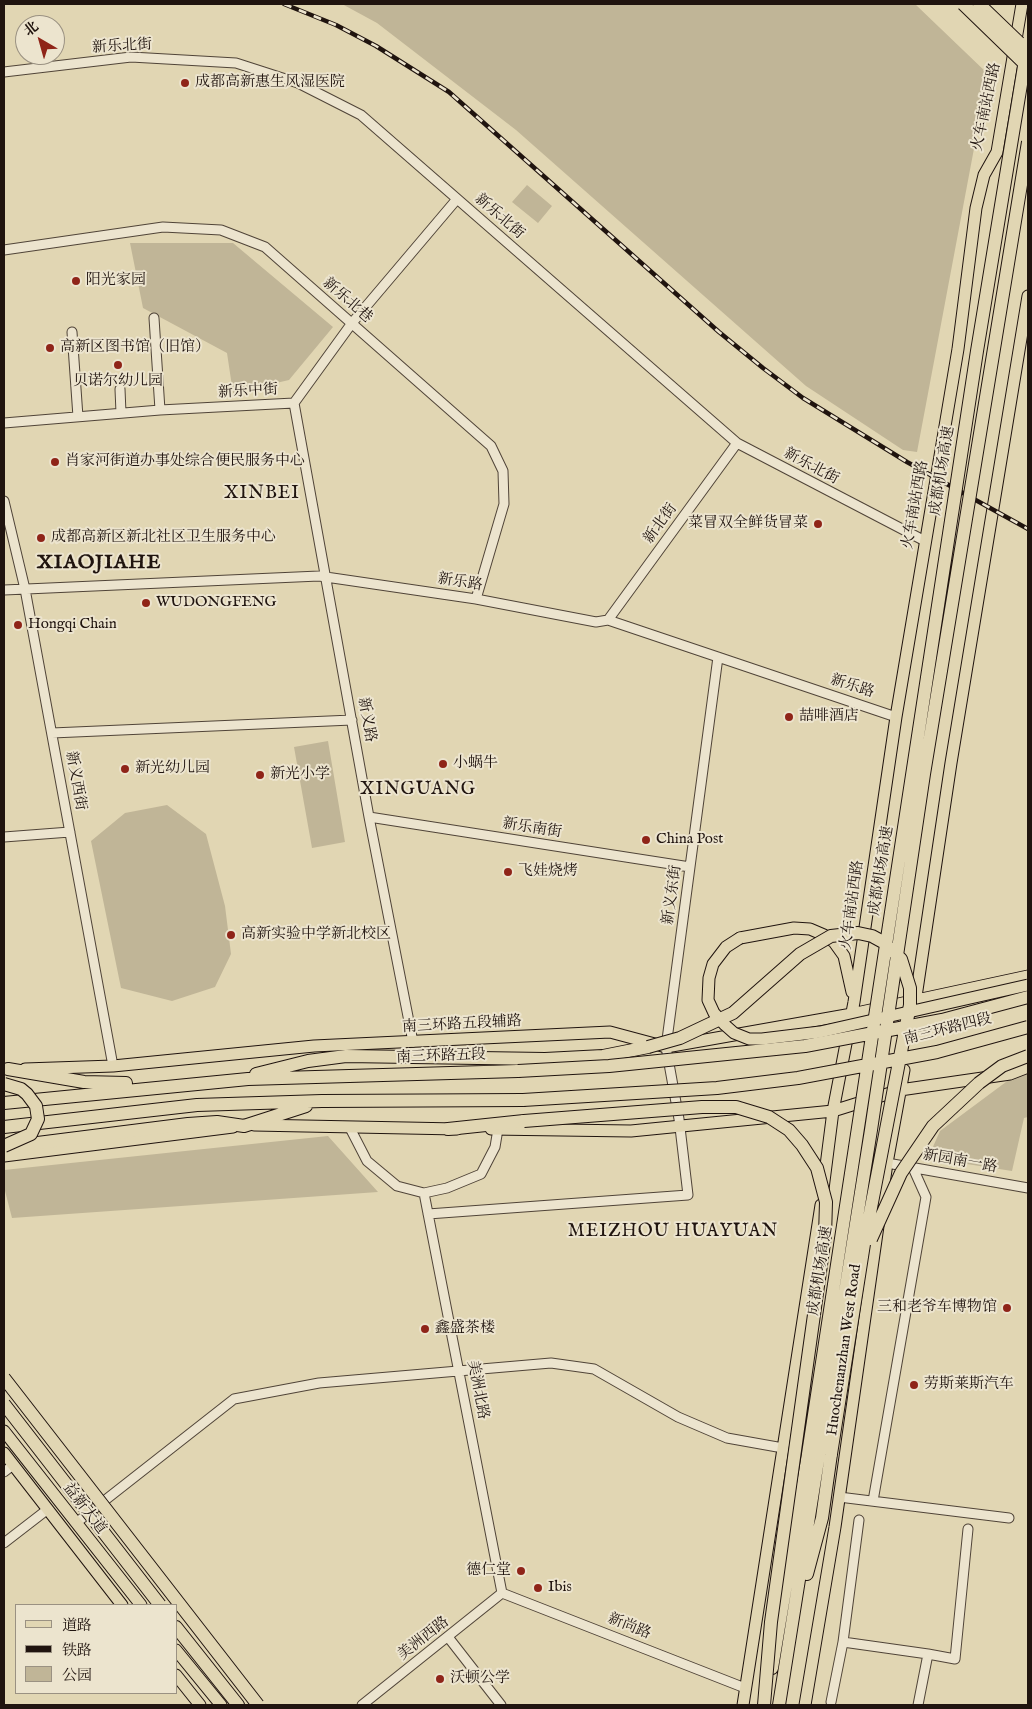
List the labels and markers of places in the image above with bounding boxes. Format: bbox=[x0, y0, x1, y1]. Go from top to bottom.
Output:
place label: 成都高新惠生风湿医院 bbox=[195, 74, 345, 92]
marker: 成都高新惠生风湿医院 bbox=[179, 77, 191, 89]
place label: 阳光家园 bbox=[86, 272, 146, 290]
marker: 阳光家园 bbox=[70, 275, 82, 287]
place label: 高新区图书馆（旧馆） bbox=[60, 339, 210, 357]
marker: 高新区图书馆（旧馆） bbox=[44, 342, 56, 354]
marker: 贝诺尔幼儿园 bbox=[112, 359, 124, 371]
place label: 贝诺尔幼儿园 bbox=[73, 373, 163, 391]
place label: 肖家河街道办事处综合便民服务中心 bbox=[65, 453, 305, 471]
marker: 肖家河街道办事处综合便民服务中心 bbox=[49, 456, 61, 468]
place label: 菜冒双全鲜货冒菜 bbox=[688, 515, 808, 533]
marker: 菜冒双全鲜货冒菜 bbox=[812, 518, 824, 530]
place label: 成都高新区新北社区卫生服务中心 bbox=[51, 529, 276, 547]
marker: 成都高新区新北社区卫生服务中心 bbox=[35, 532, 47, 544]
place label: WUDONGFENG bbox=[156, 594, 276, 612]
marker: WUDONGFENG bbox=[140, 597, 152, 609]
place label: Hongqi Chain bbox=[28, 616, 117, 634]
marker: Hongqi Chain bbox=[12, 619, 24, 631]
place label: 喆啡酒店 bbox=[799, 708, 859, 726]
marker: 喆啡酒店 bbox=[783, 711, 795, 723]
place label: 小蜗牛 bbox=[453, 755, 498, 773]
marker: 小蜗牛 bbox=[437, 758, 449, 770]
place label: 新光幼儿园 bbox=[135, 760, 210, 778]
marker: 新光幼儿园 bbox=[119, 763, 131, 775]
place label: 新光小学 bbox=[270, 766, 330, 784]
marker: 新光小学 bbox=[254, 769, 266, 781]
place label: China Post bbox=[656, 831, 723, 849]
marker: China Post bbox=[640, 834, 652, 846]
place label: 飞娃烧烤 bbox=[518, 863, 578, 881]
marker: 飞娃烧烤 bbox=[502, 866, 514, 878]
place label: 高新实验中学新北校区 bbox=[241, 926, 391, 944]
marker: 高新实验中学新北校区 bbox=[225, 929, 237, 941]
place label: 三和老爷车博物馆 bbox=[877, 1299, 997, 1317]
marker: 三和老爷车博物馆 bbox=[1001, 1302, 1013, 1314]
place label: 鑫盛茶楼 bbox=[435, 1320, 495, 1338]
marker: 鑫盛茶楼 bbox=[419, 1323, 431, 1335]
place label: 劳斯莱斯汽车 bbox=[924, 1376, 1014, 1394]
marker: 劳斯莱斯汽车 bbox=[908, 1379, 920, 1391]
place label: 德仁堂 bbox=[466, 1562, 511, 1580]
marker: 德仁堂 bbox=[515, 1565, 527, 1577]
place label: Ibis bbox=[548, 1579, 572, 1597]
marker: Ibis bbox=[532, 1582, 544, 1594]
place label: 沃顿公学 bbox=[450, 1670, 510, 1688]
marker: 沃顿公学 bbox=[434, 1673, 446, 1685]

